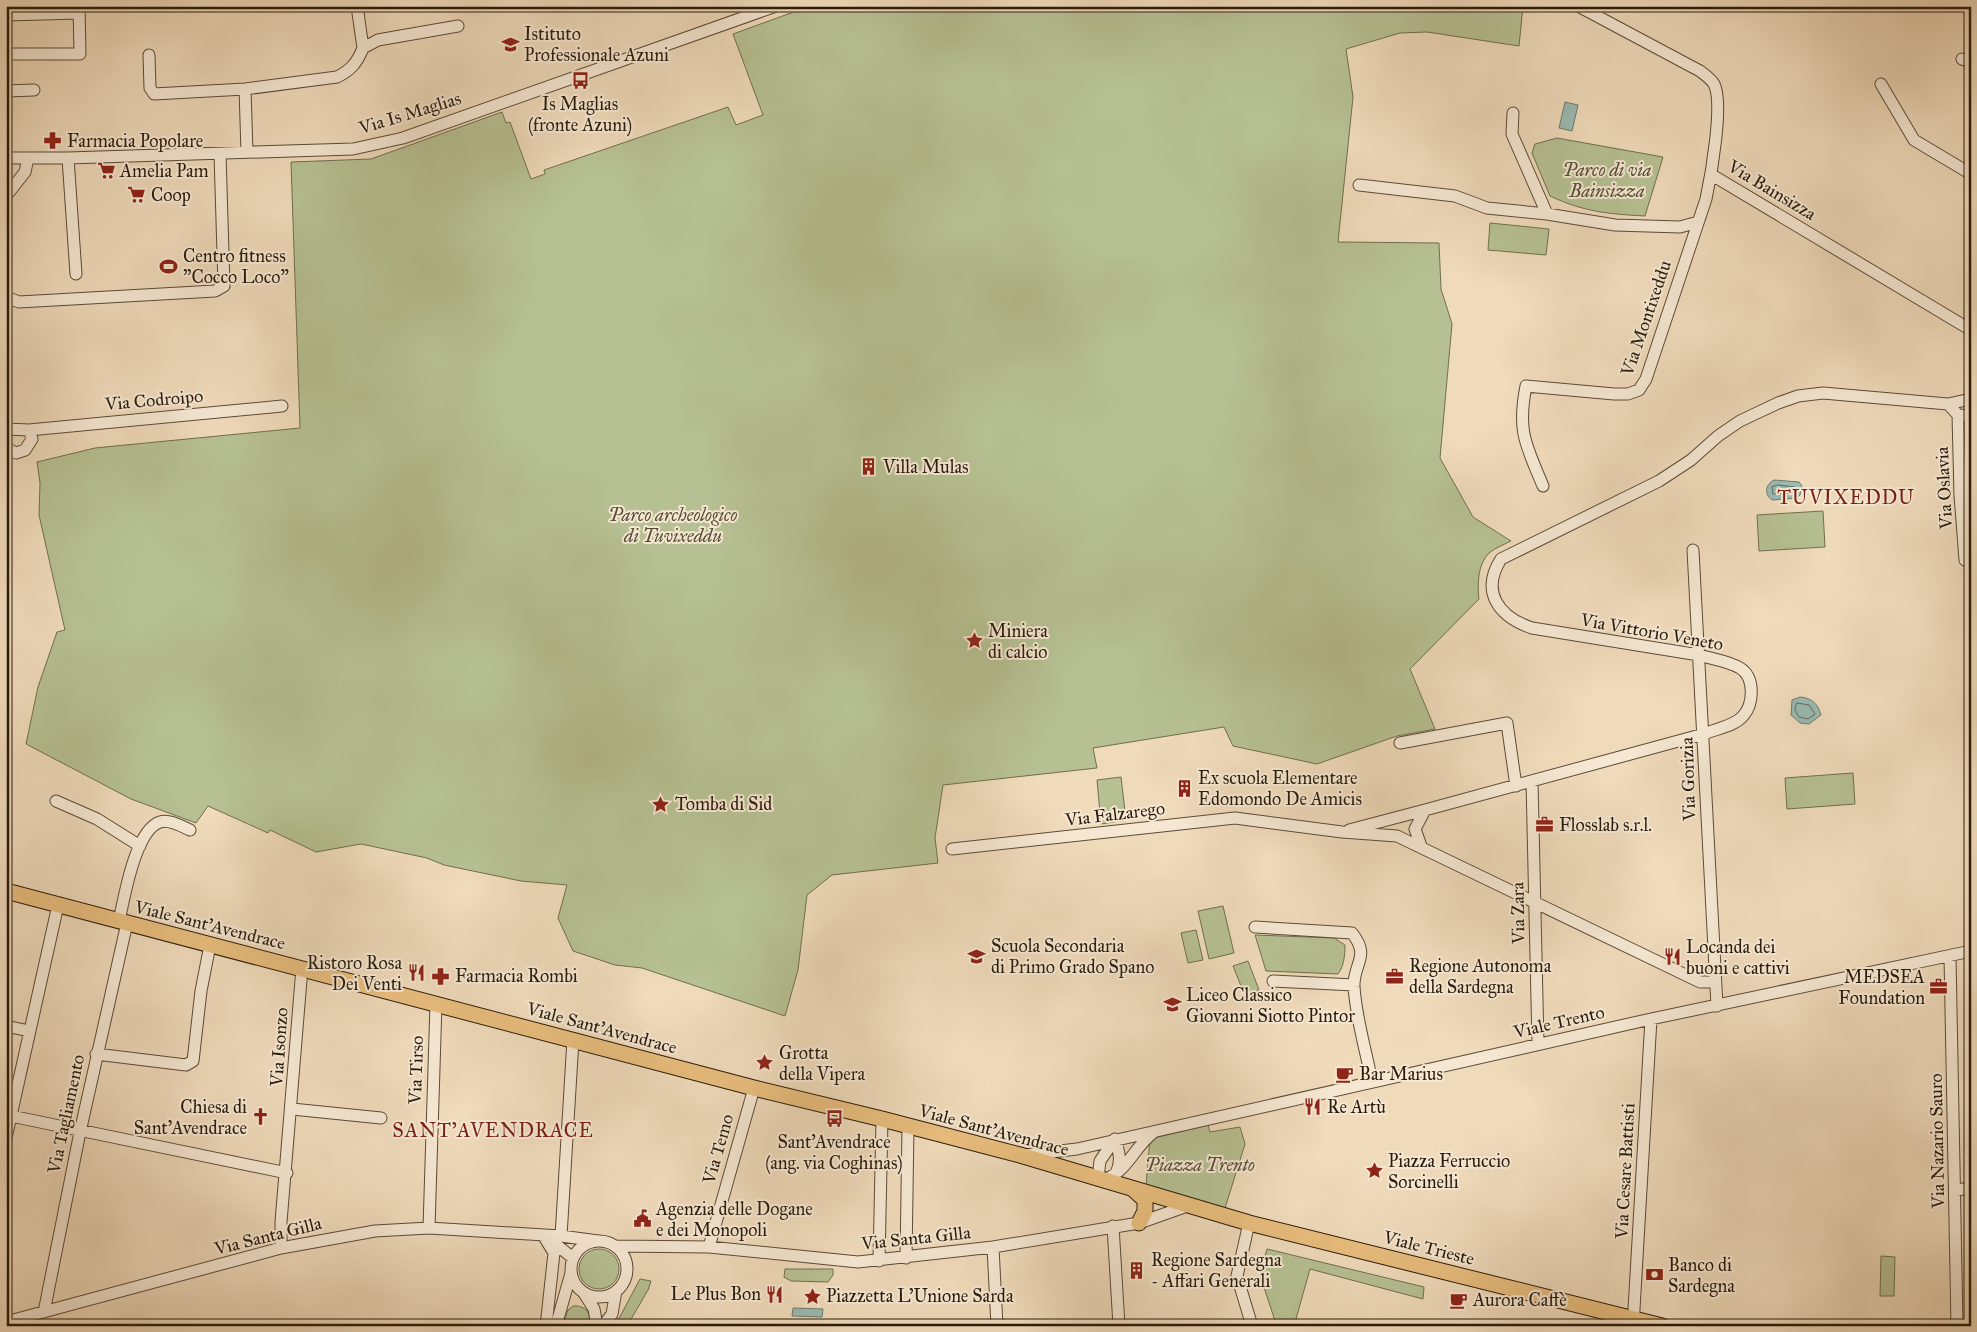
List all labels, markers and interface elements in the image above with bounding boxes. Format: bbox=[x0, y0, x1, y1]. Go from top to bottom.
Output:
place label: Istituto Professionale Azuni bbox=[524, 23, 669, 66]
school or university icon: Istituto Professionale Azuni bbox=[500, 34, 520, 54]
bus stop icon: Is Maglias (fronte Azuni) bbox=[570, 71, 590, 91]
street label: Via Is Maglias bbox=[355, 87, 464, 140]
place label: Is Maglias (fronte Azuni) bbox=[528, 93, 632, 137]
place label: Farmacia Popolare bbox=[67, 130, 203, 152]
pharmacy icon: Farmacia Popolare bbox=[43, 131, 63, 151]
street label: Via Bainsizza bbox=[1723, 155, 1820, 225]
park label: Parco di via Bainsizza bbox=[1563, 159, 1652, 202]
place label: Amelia Pam bbox=[119, 160, 209, 182]
supermarket icon: Amelia Pam bbox=[96, 161, 116, 181]
place label: Coop bbox=[151, 184, 191, 206]
supermarket icon: Coop bbox=[127, 185, 147, 205]
place label: Centro fitness "Cocco Loco" bbox=[183, 245, 289, 288]
sports icon: Centro fitness "Cocco Loco" bbox=[159, 256, 179, 276]
street label: Via Montixeddu bbox=[1616, 257, 1676, 379]
street label: Via Codroipo bbox=[103, 385, 204, 415]
street label: Via Oslavia bbox=[1931, 446, 1957, 531]
place label: Villa Mulas bbox=[882, 456, 969, 478]
building icon: Villa Mulas bbox=[859, 457, 879, 477]
district label: TUVIXEDDU bbox=[1777, 485, 1915, 509]
park label: Parco archeologico di Tuvixeddu bbox=[609, 504, 738, 547]
street label: Via Vittorio Veneto bbox=[1578, 608, 1725, 655]
place label: Miniera di calcio bbox=[988, 620, 1048, 663]
place icon: Miniera di calcio bbox=[964, 631, 984, 651]
street label: Via Gorizia bbox=[1676, 736, 1700, 822]
place label: Ex scuola Elementare Edomondo De Amicis bbox=[1198, 767, 1362, 810]
building icon: Ex scuola Elementare Edomondo De Amicis bbox=[1174, 778, 1194, 798]
place label: Tomba di Sid bbox=[675, 793, 772, 815]
place icon: Tomba di Sid bbox=[651, 794, 671, 814]
street label: Via Falzarego bbox=[1063, 797, 1166, 832]
place label: Flosslab s.r.l. bbox=[1559, 814, 1652, 836]
office icon: Flosslab s.r.l. bbox=[1535, 815, 1555, 835]
street label: Via Zara bbox=[1506, 881, 1530, 945]
street label: Viale Sant'Avendrace bbox=[131, 895, 288, 954]
place label: Scuola Secondaria di Primo Grado Spano bbox=[991, 935, 1154, 978]
place label: Locanda dei buoni e cattivi bbox=[1686, 936, 1790, 979]
school or university icon: Scuola Secondaria di Primo Grado Spano bbox=[967, 946, 987, 966]
restaurant icon: Locanda dei buoni e cattivi bbox=[1662, 947, 1682, 967]
place label: Ristoro Rosa Dei Venti bbox=[307, 952, 402, 995]
place label: Regione Autonoma della Sardegna bbox=[1409, 955, 1552, 999]
restaurant icon: Ristoro Rosa Dei Venti bbox=[406, 963, 426, 983]
place label: Farmacia Rombi bbox=[455, 965, 578, 987]
pharmacy icon: Farmacia Rombi bbox=[431, 966, 451, 986]
office icon: Regione Autonoma della Sardegna bbox=[1385, 966, 1405, 986]
place label: MEDSEA Foundation bbox=[1838, 966, 1925, 1009]
office icon: MEDSEA Foundation bbox=[1929, 977, 1949, 997]
place label: Liceo Classico Giovanni Siotto Pintor bbox=[1186, 984, 1355, 1027]
school or university icon: Liceo Classico Giovanni Siotto Pintor bbox=[1162, 995, 1182, 1015]
street label: Viale Sant'Avendrace bbox=[524, 997, 679, 1059]
street label: Viale Trento bbox=[1510, 1001, 1607, 1043]
street label: Via Isonzo bbox=[265, 1007, 293, 1088]
street label: Via Tirso bbox=[404, 1035, 428, 1106]
place label: Grotta della Vipera bbox=[779, 1042, 865, 1085]
street label: Via Tagliamento bbox=[42, 1052, 90, 1177]
place icon: Grotta della Vipera bbox=[755, 1053, 775, 1073]
place label: Bar Marius bbox=[1359, 1063, 1443, 1085]
cafe icon: Bar Marius bbox=[1335, 1064, 1355, 1084]
street label: Via Nazario Sauro bbox=[1925, 1073, 1949, 1210]
place label: Chiesa di Sant'Avendrace bbox=[134, 1096, 247, 1139]
place label: Re Artù bbox=[1327, 1096, 1386, 1118]
restaurant icon: Re Artù bbox=[1303, 1097, 1323, 1117]
street label: Viale Sant'Avendrace bbox=[916, 1099, 1071, 1161]
street label: Via Cesare Battisti bbox=[1610, 1102, 1640, 1240]
church icon: Chiesa di Sant'Avendrace bbox=[251, 1107, 271, 1127]
bus stop icon: Sant'Avendrace (ang. via Coghinas) bbox=[824, 1109, 844, 1129]
street label: Via Temo bbox=[697, 1112, 738, 1187]
district label: SANT'AVENDRACE bbox=[392, 1118, 594, 1142]
place label: Sant'Avendrace (ang. via Coghinas) bbox=[765, 1131, 903, 1175]
place label: Piazza Ferruccio Sorcinelli bbox=[1388, 1150, 1510, 1193]
park label: Piazza Trento bbox=[1145, 1154, 1255, 1176]
place icon: Piazza Ferruccio Sorcinelli bbox=[1364, 1161, 1384, 1181]
place label: Agenzia delle Dogane e dei Monopoli bbox=[655, 1198, 813, 1241]
public building icon: Agenzia delle Dogane e dei Monopoli bbox=[632, 1209, 652, 1229]
street label: Via Santa Gilla bbox=[211, 1212, 324, 1260]
street label: Via Santa Gilla bbox=[859, 1221, 972, 1255]
street label: Viale Trieste bbox=[1380, 1226, 1477, 1270]
place label: Regione Sardegna - Affari Generali bbox=[1151, 1249, 1282, 1292]
place label: Banco di Sardegna bbox=[1668, 1254, 1735, 1298]
building icon: Regione Sardegna - Affari Generali bbox=[1127, 1260, 1147, 1280]
bank icon: Banco di Sardegna bbox=[1644, 1265, 1664, 1285]
place label: Le Plus Bon bbox=[670, 1283, 761, 1305]
restaurant icon: Le Plus Bon bbox=[765, 1284, 785, 1304]
place label: Piazzetta L'Unione Sarda bbox=[826, 1285, 1014, 1307]
place icon: Piazzetta L'Unione Sarda bbox=[802, 1286, 822, 1306]
place label: Aurora Caffè bbox=[1472, 1289, 1567, 1311]
cafe icon: Aurora Caffè bbox=[1449, 1290, 1469, 1310]

